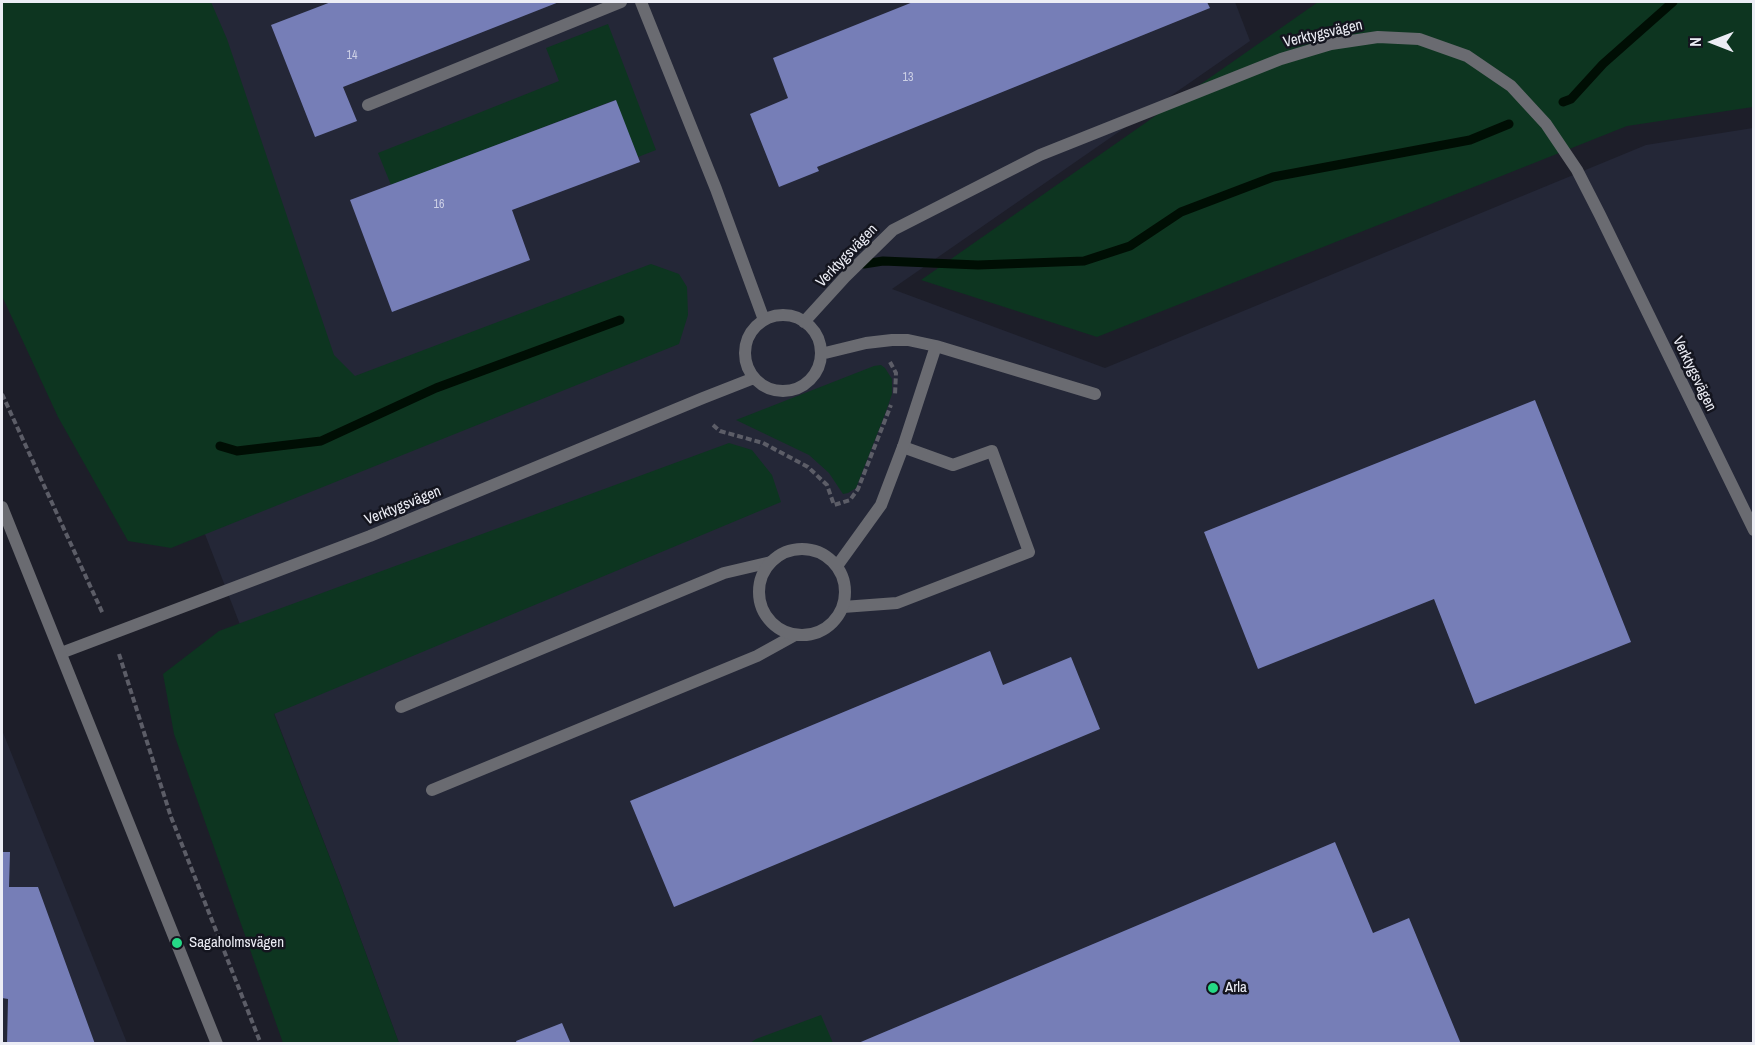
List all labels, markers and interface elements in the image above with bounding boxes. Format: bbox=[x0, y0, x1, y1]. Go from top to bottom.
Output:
north arrow bbox=[1683, 12, 1743, 72]
street label: Verktygsvägen bbox=[1282, 16, 1364, 52]
text: N bbox=[1684, 37, 1706, 47]
house number: 14 bbox=[347, 49, 357, 63]
house number: 13 bbox=[903, 71, 913, 85]
house number: 16 bbox=[434, 198, 444, 212]
street label: Verktygsvägen bbox=[813, 221, 881, 291]
street label: Verktygsvägen bbox=[1668, 334, 1720, 414]
street label: Verktygsvägen bbox=[362, 483, 444, 529]
place label: Sagaholmsvägen bbox=[189, 934, 284, 952]
marker: Sagaholmsvägen bbox=[170, 936, 184, 950]
place label: Arla bbox=[1225, 979, 1247, 997]
marker: Arla bbox=[1206, 981, 1220, 995]

